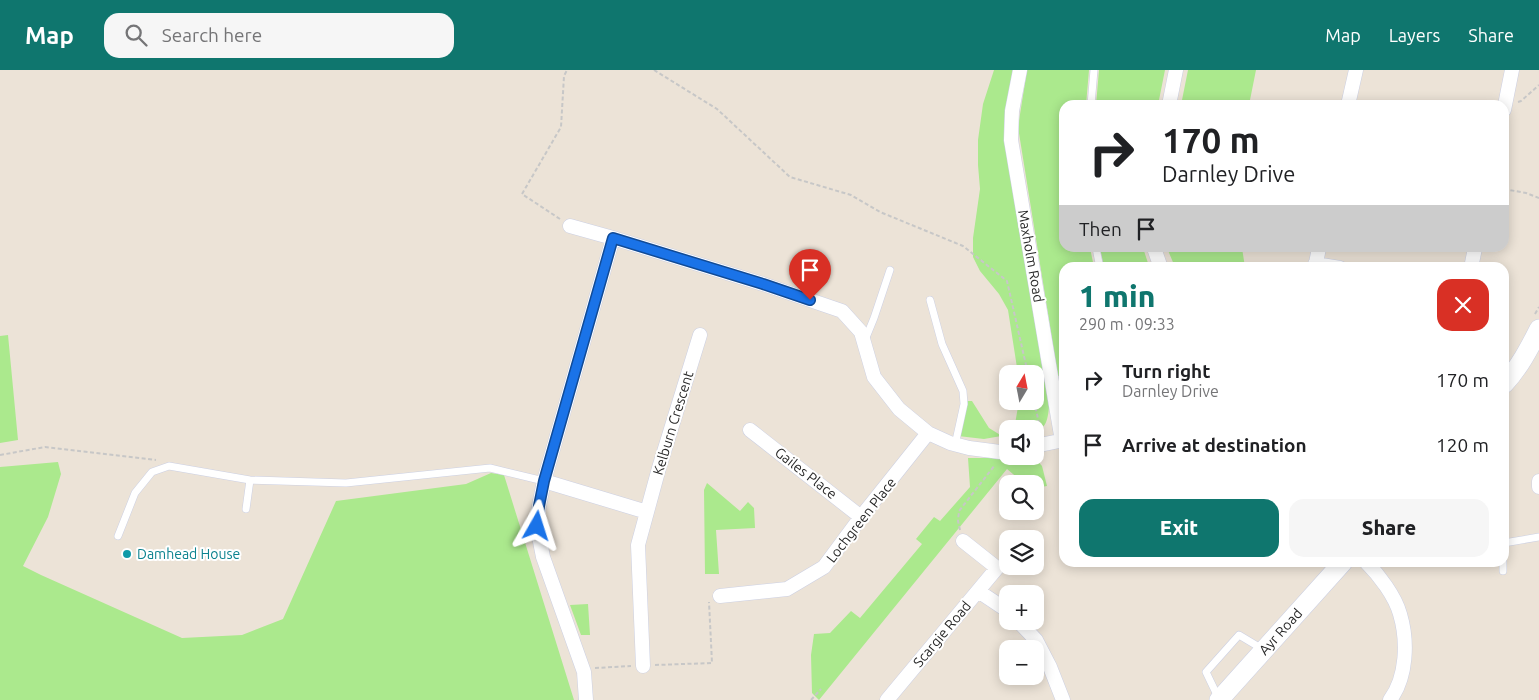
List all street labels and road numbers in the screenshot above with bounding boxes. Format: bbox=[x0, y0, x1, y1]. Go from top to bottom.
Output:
street label: Maxholm Road bbox=[1015, 208, 1047, 304]
street label: Kelburn Crescent bbox=[650, 369, 697, 477]
street label: Gailes Place bbox=[772, 444, 840, 502]
street label: Lochgreen Place bbox=[823, 474, 899, 566]
street label: Scargie Road bbox=[910, 598, 974, 670]
street label: Ayr Road bbox=[1256, 605, 1305, 658]

